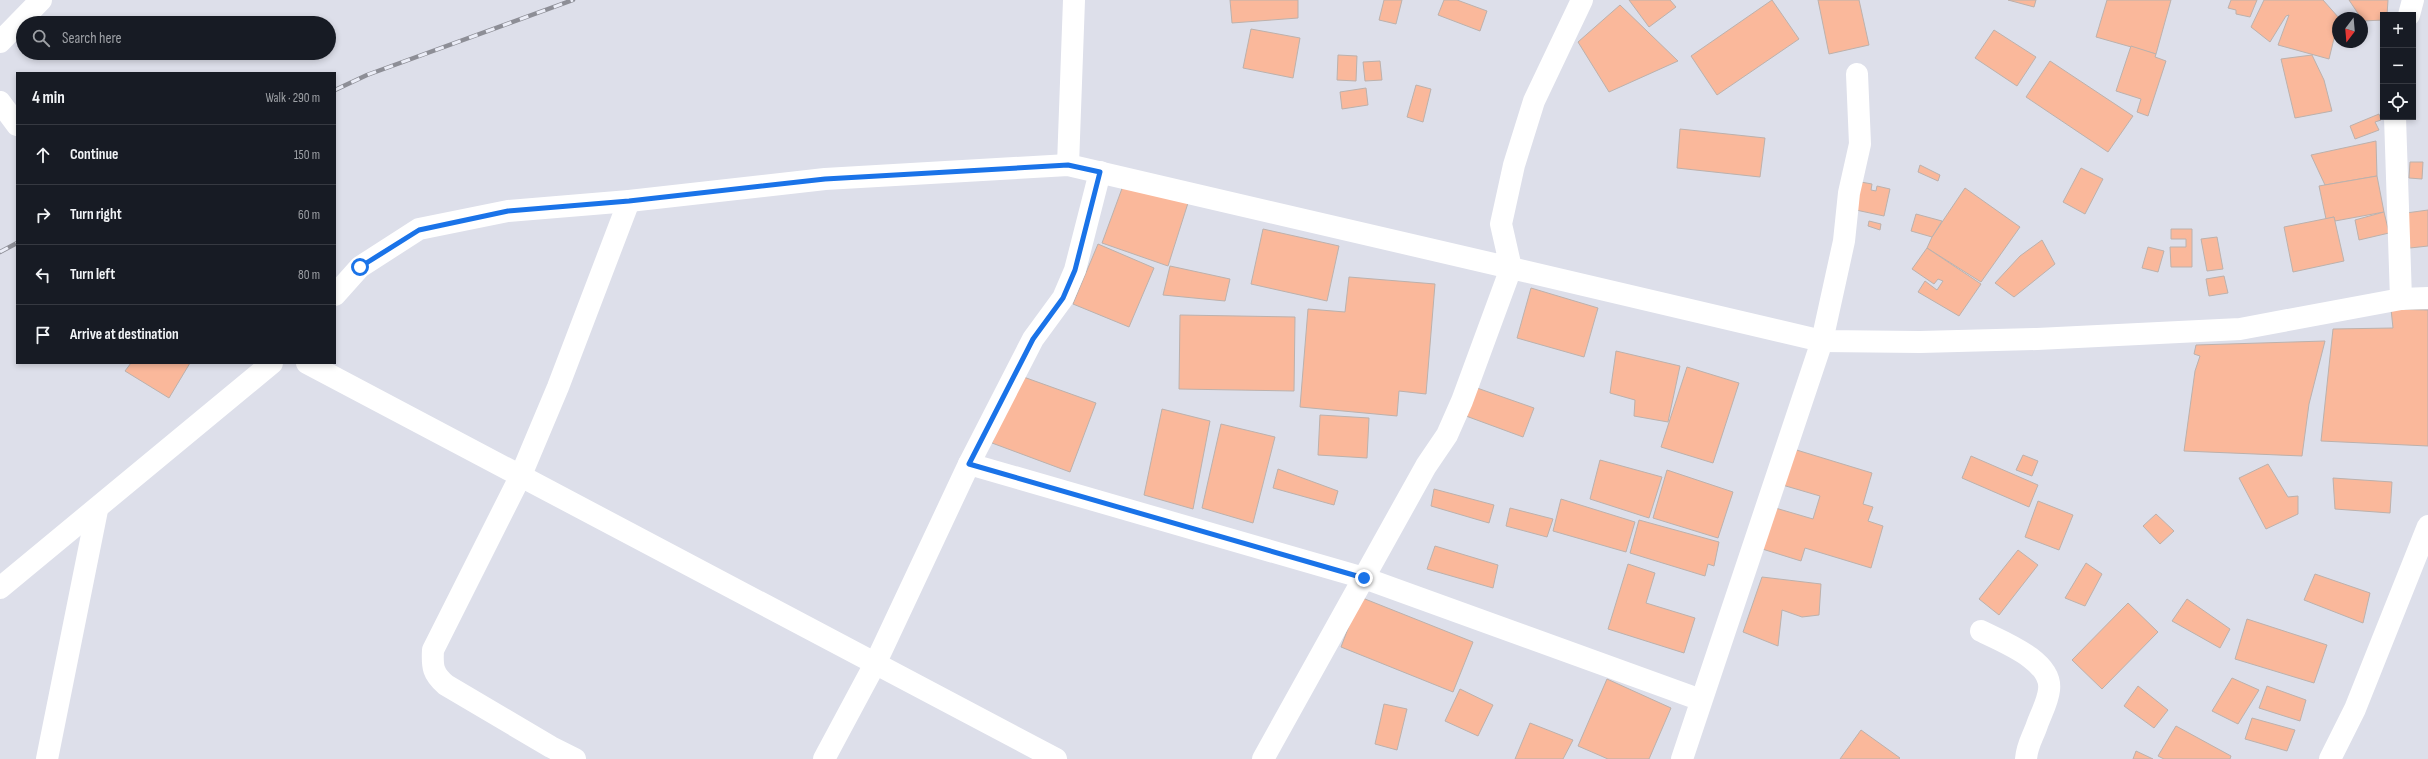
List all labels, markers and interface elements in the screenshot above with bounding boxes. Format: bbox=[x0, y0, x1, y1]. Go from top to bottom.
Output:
north arrow bbox=[2332, 12, 2368, 48]
map controls bbox=[2380, 12, 2416, 120]
button: + bbox=[2380, 12, 2416, 48]
search box bbox=[16, 16, 336, 60]
icon: search bbox=[30, 27, 52, 49]
text: Search here bbox=[62, 29, 122, 48]
button: − bbox=[2380, 48, 2416, 84]
button: locate bbox=[2380, 84, 2416, 120]
text: 4 min bbox=[32, 88, 65, 108]
text: Walk · 290 m bbox=[265, 90, 320, 106]
icon: ahead bbox=[32, 144, 54, 166]
text: Continue bbox=[70, 145, 119, 164]
text: 150 m bbox=[294, 147, 320, 163]
icon: right bbox=[32, 204, 54, 226]
text: Turn right bbox=[70, 205, 122, 224]
text: 60 m bbox=[298, 207, 320, 223]
route start bbox=[351, 258, 369, 276]
icon: left bbox=[32, 264, 54, 286]
text: Turn left bbox=[70, 265, 115, 284]
text: 80 m bbox=[298, 267, 320, 283]
icon: arrive bbox=[32, 324, 54, 346]
text: Arrive at destination bbox=[70, 325, 179, 344]
route end bbox=[1355, 569, 1373, 587]

